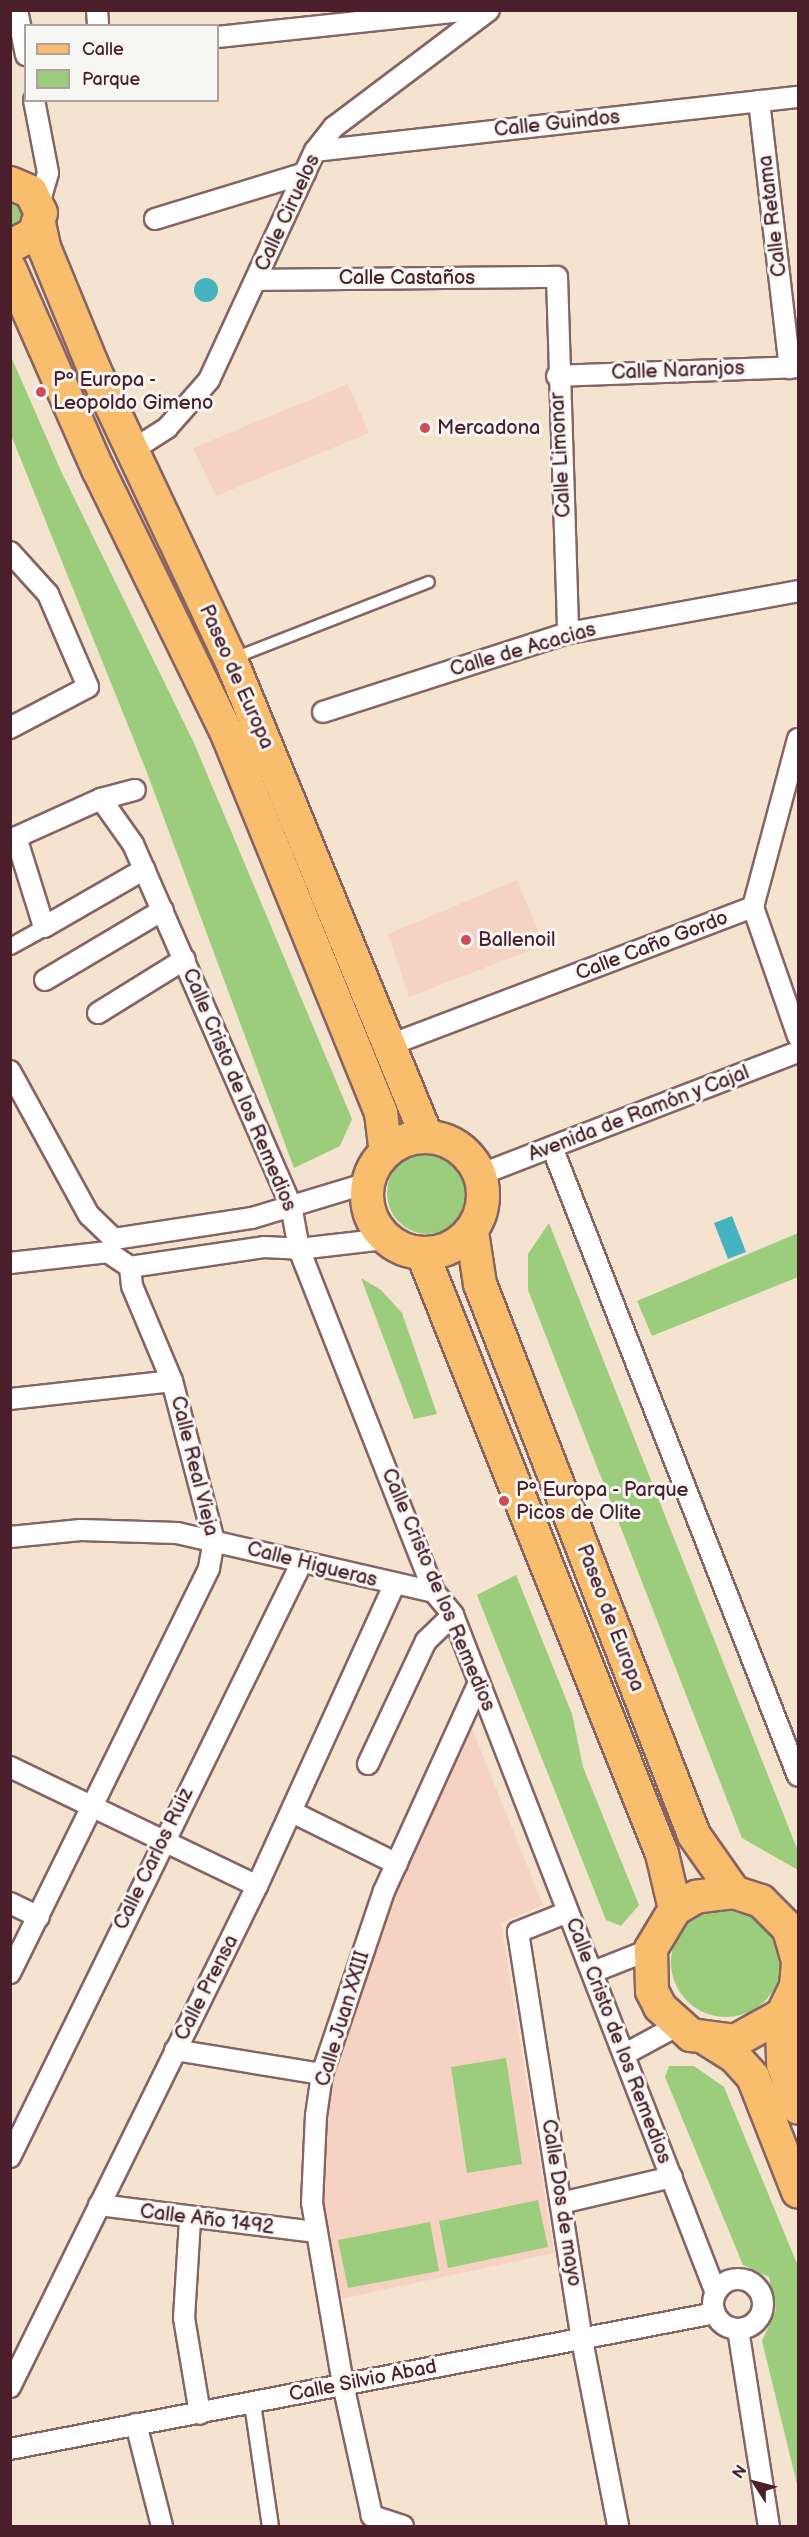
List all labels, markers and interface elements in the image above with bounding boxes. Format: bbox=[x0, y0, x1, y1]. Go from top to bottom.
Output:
legend bbox=[24, 24, 219, 102]
text: Calle bbox=[82, 39, 124, 60]
text: Parque bbox=[82, 69, 140, 90]
street label: Calle Guindos bbox=[493, 105, 621, 143]
street label: Calle Ciruelos bbox=[250, 151, 326, 275]
street label: Calle Retama bbox=[754, 154, 792, 278]
street label: Calle Castaños bbox=[339, 266, 475, 290]
street label: Calle Naranjos bbox=[611, 357, 745, 385]
place label: Pº Europa - Leopoldo Gimeno bbox=[53, 368, 213, 415]
marker: Pº Europa - Leopoldo Gimeno bbox=[34, 385, 48, 399]
street label: Calle Limonar bbox=[546, 392, 576, 518]
place label: Mercadona bbox=[437, 416, 540, 440]
marker: Mercadona bbox=[418, 421, 432, 435]
street label: Paseo de Europa bbox=[193, 601, 279, 753]
street label: Calle de Acacias bbox=[447, 618, 599, 682]
street label: Calle Caño Gordo bbox=[572, 906, 732, 986]
place label: Ballenoil bbox=[478, 928, 555, 952]
marker: Ballenoil bbox=[459, 933, 473, 947]
street label: Calle Cristo de los Remedios bbox=[177, 965, 301, 1215]
street label: Avenida de Ramón y Cajal bbox=[524, 1060, 754, 1168]
street label: Calle Real Vieja bbox=[165, 1393, 223, 1539]
street label: Calle Cristo de los Remedios bbox=[376, 1465, 500, 1715]
place label: Pº Europa - Parque Picos de Olite bbox=[516, 1478, 690, 1525]
marker: Pº Europa - Parque Picos de Olite bbox=[497, 1494, 511, 1508]
street label: Calle Higueras bbox=[244, 1537, 380, 1593]
street label: Paseo de Europa bbox=[571, 1541, 649, 1695]
street label: Calle Carlos Ruiz bbox=[109, 1784, 199, 1934]
street label: Calle Cristo de los Remedios bbox=[560, 1915, 676, 2167]
street label: Calle Prensa bbox=[170, 1931, 244, 2045]
street label: Calle Juan XXIII bbox=[311, 1947, 375, 2091]
street label: Calle Dos de mayo bbox=[536, 2118, 586, 2288]
street label: Calle Año 1492 bbox=[138, 2200, 276, 2240]
street label: Calle Silvio Abad bbox=[287, 2355, 439, 2407]
north arrow bbox=[725, 2453, 785, 2513]
text: N bbox=[729, 2462, 751, 2483]

